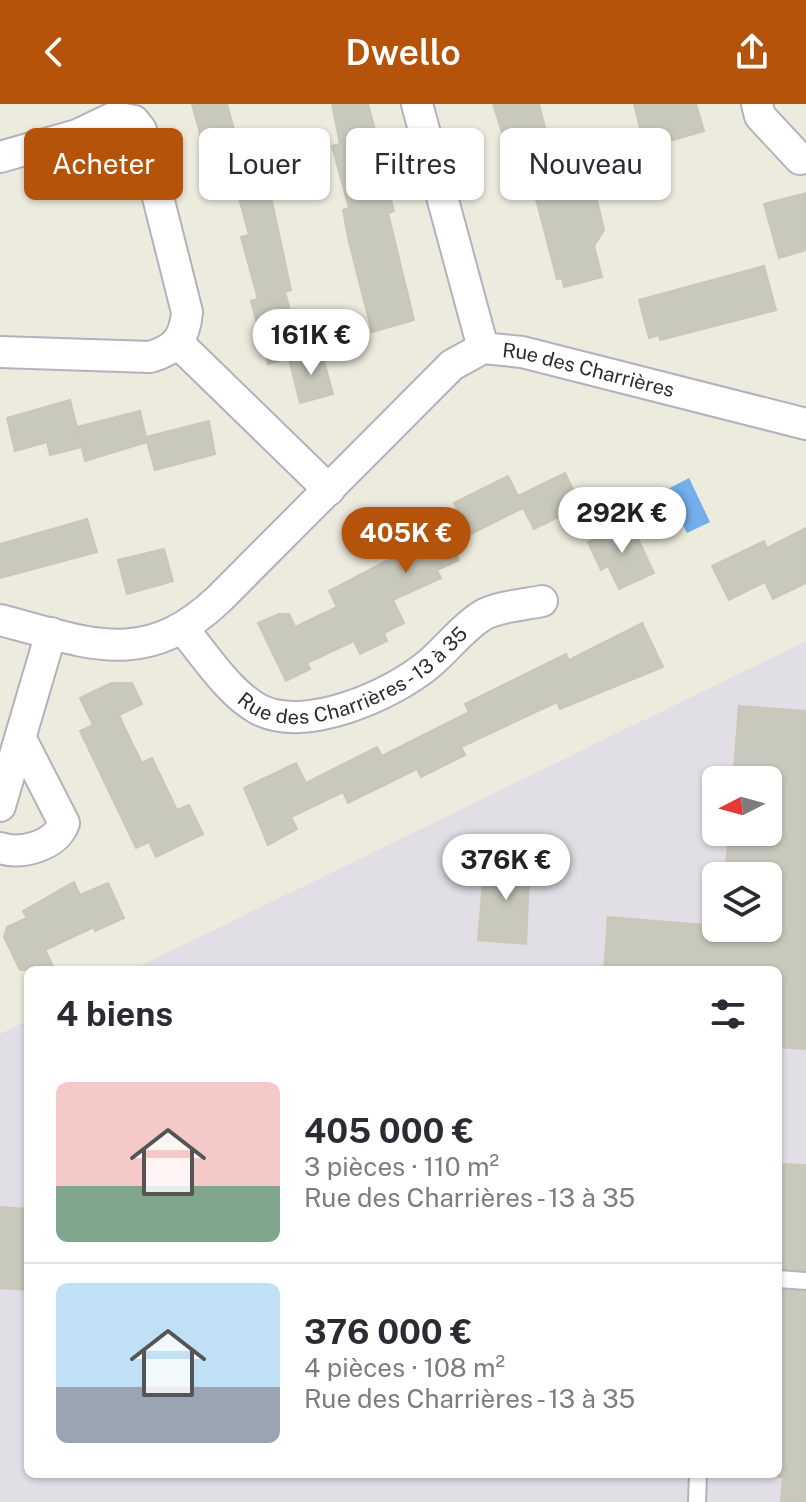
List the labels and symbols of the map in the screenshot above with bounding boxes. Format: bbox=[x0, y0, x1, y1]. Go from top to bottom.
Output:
pin: 161K € bbox=[246, 309, 376, 377]
street label: Rue des Charrières bbox=[501, 338, 677, 402]
pin: 292K € bbox=[557, 487, 687, 555]
pin: 405K € bbox=[341, 507, 471, 575]
street label: Rue des Charrières - 13 à 35 bbox=[233, 621, 472, 729]
north arrow bbox=[702, 766, 782, 846]
pin: 376K € bbox=[441, 834, 571, 902]

